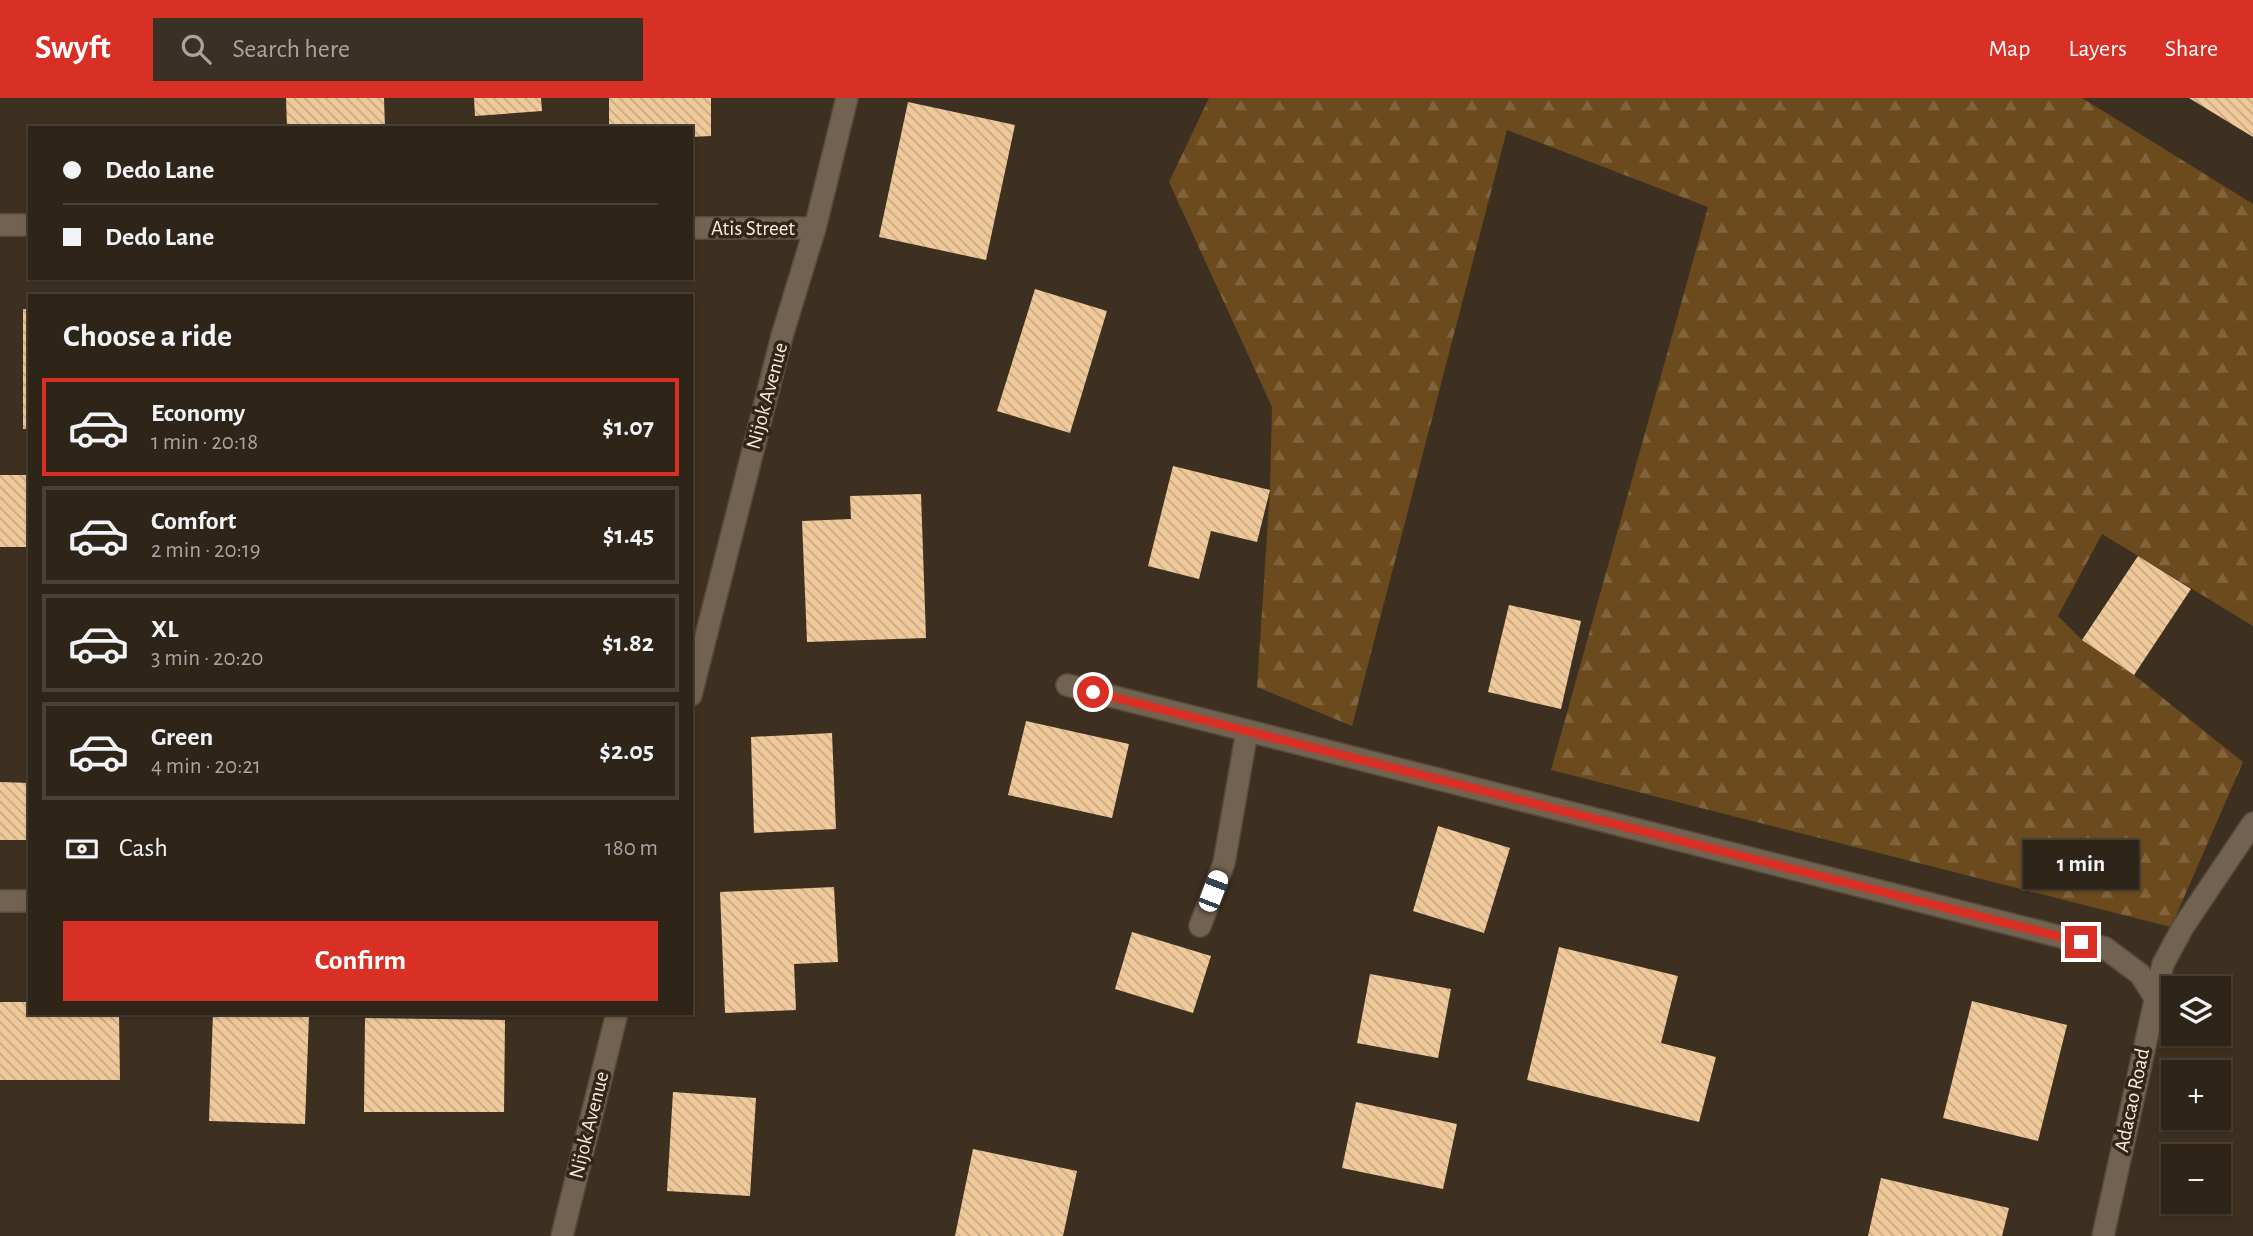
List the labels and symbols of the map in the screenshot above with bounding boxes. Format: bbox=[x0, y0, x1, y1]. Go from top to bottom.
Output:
street label: Atis Street bbox=[711, 218, 795, 239]
street label: Nijok Avenue bbox=[743, 340, 791, 452]
route start bbox=[1077, 676, 1109, 708]
callout: 1 min bbox=[2023, 840, 2139, 890]
car bbox=[1196, 868, 1231, 914]
route end bbox=[2065, 926, 2097, 958]
street label: Adacao Road bbox=[2111, 1046, 2153, 1154]
street label: Nijok Avenue bbox=[566, 1069, 612, 1181]

